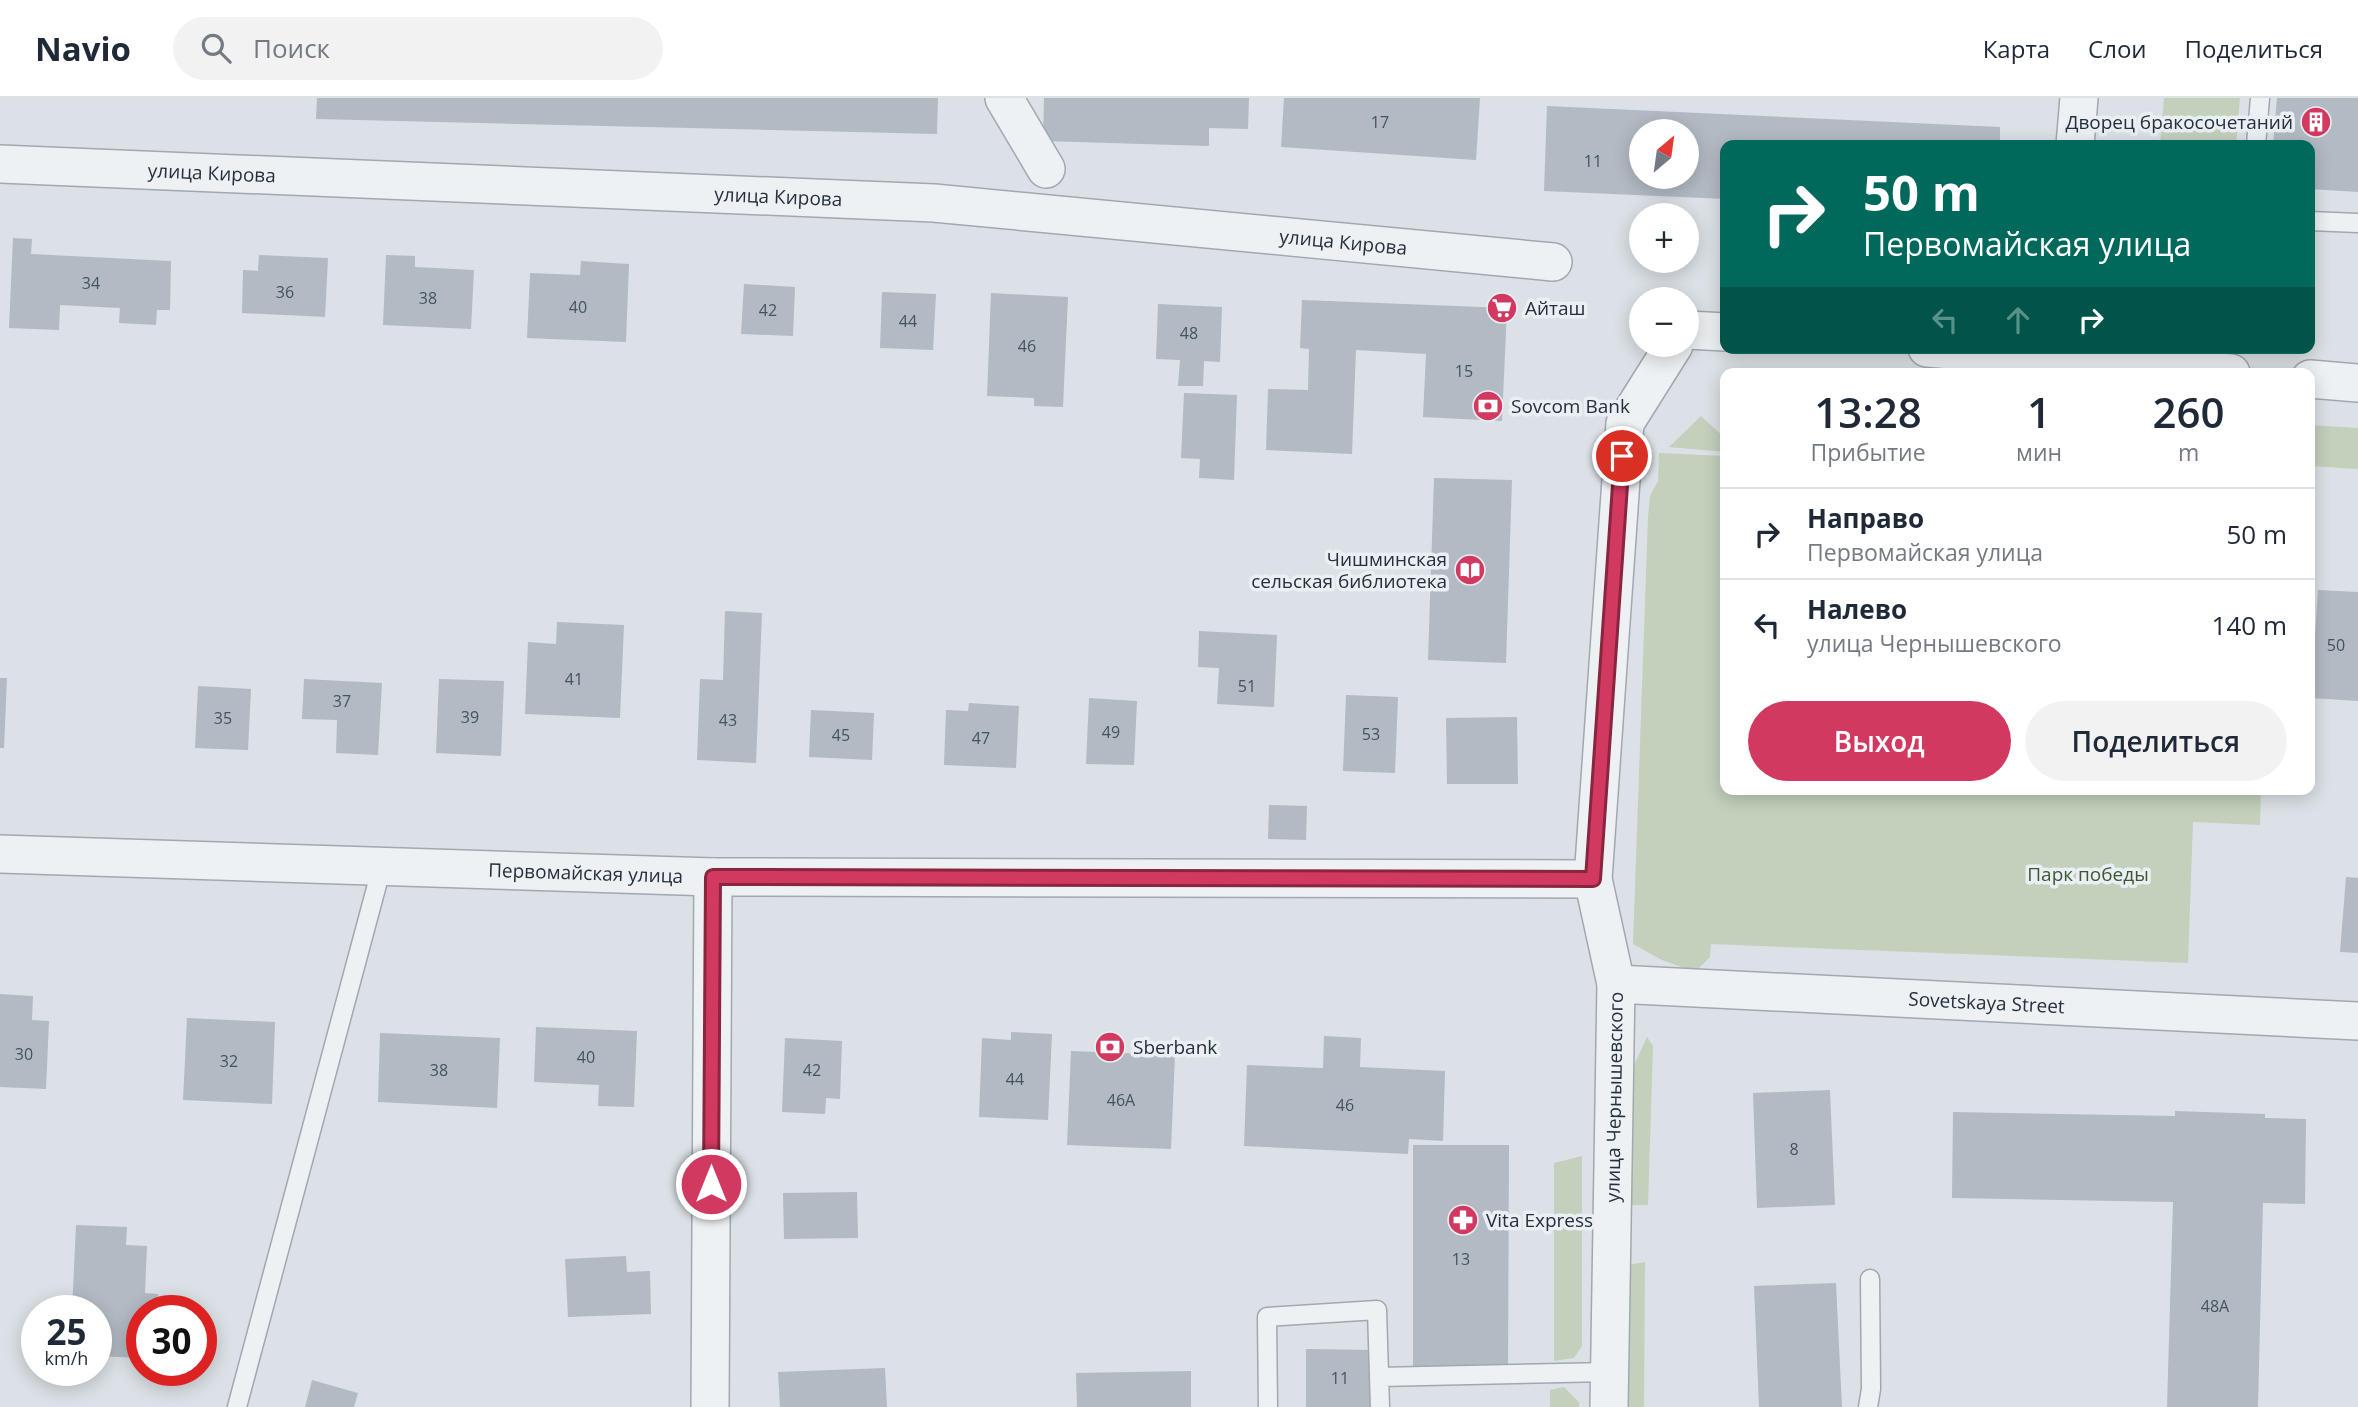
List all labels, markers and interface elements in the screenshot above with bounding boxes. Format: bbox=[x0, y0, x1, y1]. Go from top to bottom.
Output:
search box bbox=[173, 17, 663, 80]
text: Navio bbox=[35, 26, 131, 71]
icon: search bbox=[197, 29, 235, 67]
text: Поиск bbox=[253, 30, 330, 66]
text: Карта bbox=[1983, 32, 2050, 65]
text: Слои bbox=[2088, 32, 2147, 65]
text: Поделиться bbox=[2185, 32, 2323, 65]
building icon: Дворец бракосочетаний bbox=[2299, 105, 2333, 139]
place label: Дворец бракосочетаний bbox=[2065, 109, 2293, 135]
house number: 17 bbox=[1371, 111, 1389, 133]
north arrow bbox=[1629, 119, 1699, 189]
map controls bbox=[1629, 119, 1699, 357]
house number: 11 bbox=[1584, 150, 1602, 172]
street label: улица Кирова bbox=[147, 157, 276, 189]
text: 50 m bbox=[1863, 159, 1980, 225]
icon: right bbox=[1748, 168, 1839, 259]
street label: улица Кирова bbox=[714, 181, 843, 212]
button: + bbox=[1629, 203, 1699, 273]
text: Первомайская улица bbox=[1863, 222, 2191, 265]
street label: улица Кирова bbox=[1278, 223, 1408, 261]
house number: 34 bbox=[82, 272, 100, 294]
house number: 36 bbox=[276, 281, 294, 303]
house number: 38 bbox=[419, 287, 437, 309]
button: − bbox=[1629, 287, 1699, 357]
supermarket icon: Айташ bbox=[1485, 291, 1519, 325]
place label: Айташ bbox=[1525, 295, 1586, 321]
house number: 40 bbox=[569, 296, 587, 318]
house number: 42 bbox=[759, 299, 777, 321]
icon: left bbox=[1926, 301, 1964, 339]
icon: ahead bbox=[1999, 301, 2037, 339]
icon: right bbox=[2072, 301, 2110, 339]
house number: 44 bbox=[899, 310, 917, 332]
house number: 48 bbox=[1180, 322, 1198, 344]
house number: 46 bbox=[1018, 335, 1036, 357]
house number: 15 bbox=[1455, 360, 1473, 382]
text: 13:28 bbox=[1814, 383, 1922, 440]
text: 1 bbox=[2027, 383, 2051, 440]
text: 260 bbox=[2153, 383, 2225, 440]
bank icon: Sovcom Bank bbox=[1471, 389, 1505, 423]
place label: Sovcom Bank bbox=[1511, 393, 1630, 419]
pin bbox=[1592, 426, 1652, 486]
text: Прибытие bbox=[1810, 436, 1926, 468]
text: мин bbox=[2016, 436, 2062, 468]
text: m bbox=[2178, 436, 2199, 468]
icon: arrive bbox=[1603, 437, 1641, 475]
text: Направо bbox=[1807, 500, 1924, 536]
icon: right bbox=[1748, 515, 1786, 553]
text: 50 m bbox=[2226, 516, 2287, 552]
text: Первомайская улица bbox=[1807, 536, 2043, 568]
place label: Чишминская сельская библиотека bbox=[1251, 546, 1447, 594]
library icon: Чишминская сельская библиотека bbox=[1453, 553, 1487, 587]
text: Налево bbox=[1807, 591, 1907, 627]
icon: left bbox=[1748, 606, 1786, 644]
text: 140 m bbox=[2212, 607, 2287, 643]
text: улица Чернышевского bbox=[1807, 627, 2062, 659]
house number: 50 bbox=[2327, 634, 2345, 656]
house number: 41 bbox=[565, 668, 583, 690]
house number: 51 bbox=[1238, 675, 1256, 697]
house number: 37 bbox=[333, 690, 351, 712]
button: Выход bbox=[1748, 701, 2011, 781]
button: Поделиться bbox=[2025, 701, 2287, 781]
house number: 39 bbox=[461, 706, 479, 728]
house number: 35 bbox=[214, 707, 232, 729]
house number: 43 bbox=[719, 709, 737, 731]
house number: 49 bbox=[1102, 721, 1120, 743]
house number: 53 bbox=[1362, 723, 1380, 745]
house number: 45 bbox=[832, 724, 850, 746]
house number: 47 bbox=[972, 727, 990, 749]
street label: Первомайская улица bbox=[488, 857, 684, 889]
park label: Парк победы bbox=[2027, 861, 2149, 887]
street label: Sovetskaya Street bbox=[1908, 986, 2066, 1019]
street label: улица Чернышевского bbox=[1599, 992, 1629, 1203]
bank icon: Sberbank bbox=[1093, 1030, 1127, 1064]
place label: Sberbank bbox=[1133, 1034, 1217, 1060]
house number: 30 bbox=[15, 1043, 33, 1065]
house number: 40 bbox=[577, 1046, 595, 1068]
house number: 32 bbox=[220, 1050, 238, 1072]
house number: 38 bbox=[430, 1059, 448, 1081]
house number: 42 bbox=[803, 1059, 821, 1081]
house number: 44 bbox=[1006, 1068, 1024, 1090]
house number: 46А bbox=[1107, 1089, 1136, 1111]
house number: 46 bbox=[1336, 1094, 1354, 1116]
house number: 8 bbox=[1789, 1138, 1799, 1160]
position arrow bbox=[674, 1147, 748, 1221]
pharmacy icon: Vita Express bbox=[1446, 1203, 1480, 1237]
place label: Vita Express bbox=[1486, 1207, 1593, 1233]
house number: 13 bbox=[1452, 1248, 1470, 1270]
speed limit sign: 30 bbox=[126, 1295, 217, 1386]
house number: 48А bbox=[2201, 1295, 2230, 1317]
text: 25 bbox=[46, 1308, 87, 1355]
text: km/h bbox=[45, 1346, 88, 1370]
house number: 11 bbox=[1331, 1367, 1349, 1389]

